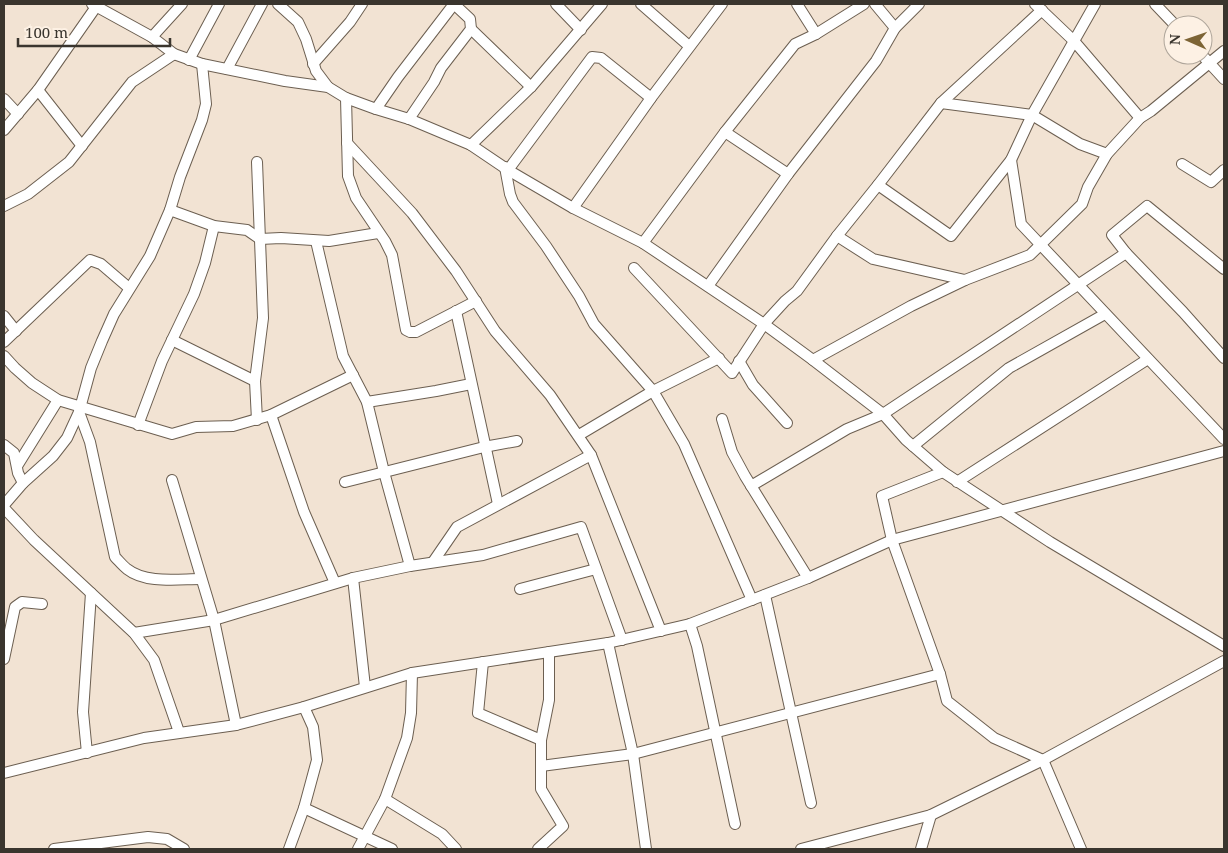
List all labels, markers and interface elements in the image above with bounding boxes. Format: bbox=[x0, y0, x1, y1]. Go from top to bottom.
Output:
scale bar bbox=[18, 15, 170, 47]
north arrow bbox=[1163, 15, 1213, 65]
text: 100 m bbox=[25, 22, 68, 42]
text: N bbox=[1165, 34, 1184, 45]

